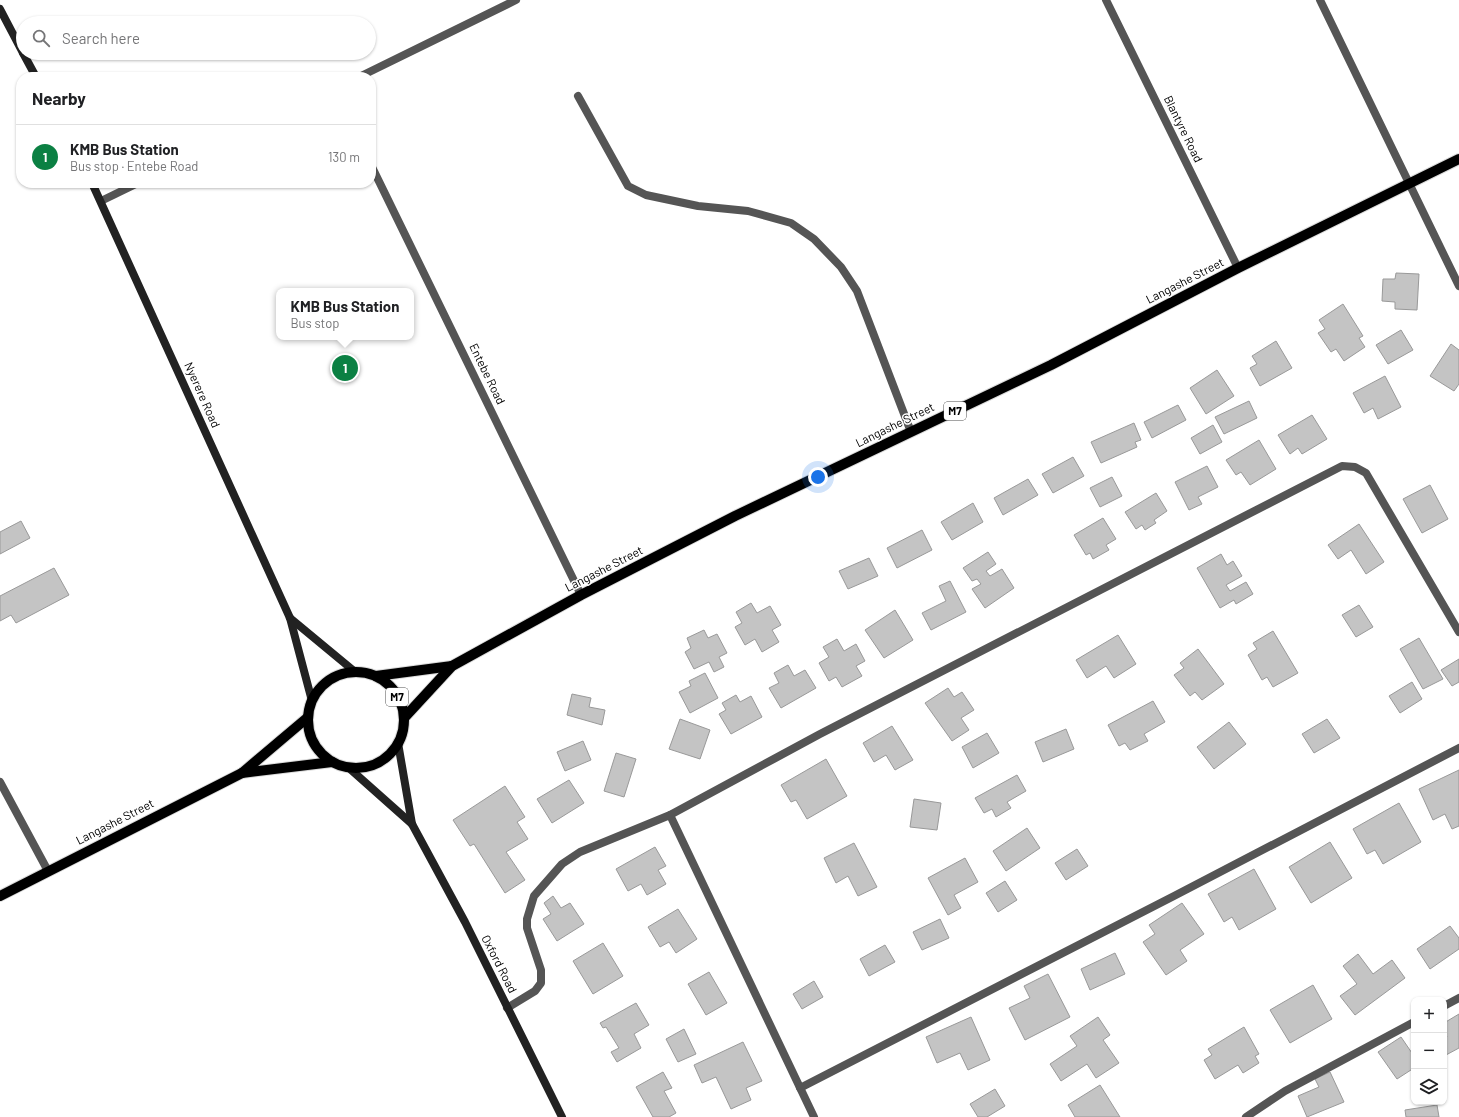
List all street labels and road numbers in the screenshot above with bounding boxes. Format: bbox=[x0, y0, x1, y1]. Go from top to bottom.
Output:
street label: Blantyre Road bbox=[1162, 93, 1206, 164]
street label: Langashe Street bbox=[1143, 254, 1226, 306]
street label: Entebe Road bbox=[467, 341, 509, 406]
street label: Nyerere Road bbox=[182, 360, 224, 430]
street label: Langashe Street bbox=[853, 399, 936, 449]
road number: M7 bbox=[944, 402, 966, 420]
street label: Langashe Street bbox=[562, 542, 645, 594]
road number: M7 bbox=[386, 688, 408, 706]
street label: Langashe Street bbox=[73, 795, 156, 847]
street label: Oxford Road bbox=[479, 932, 520, 995]

